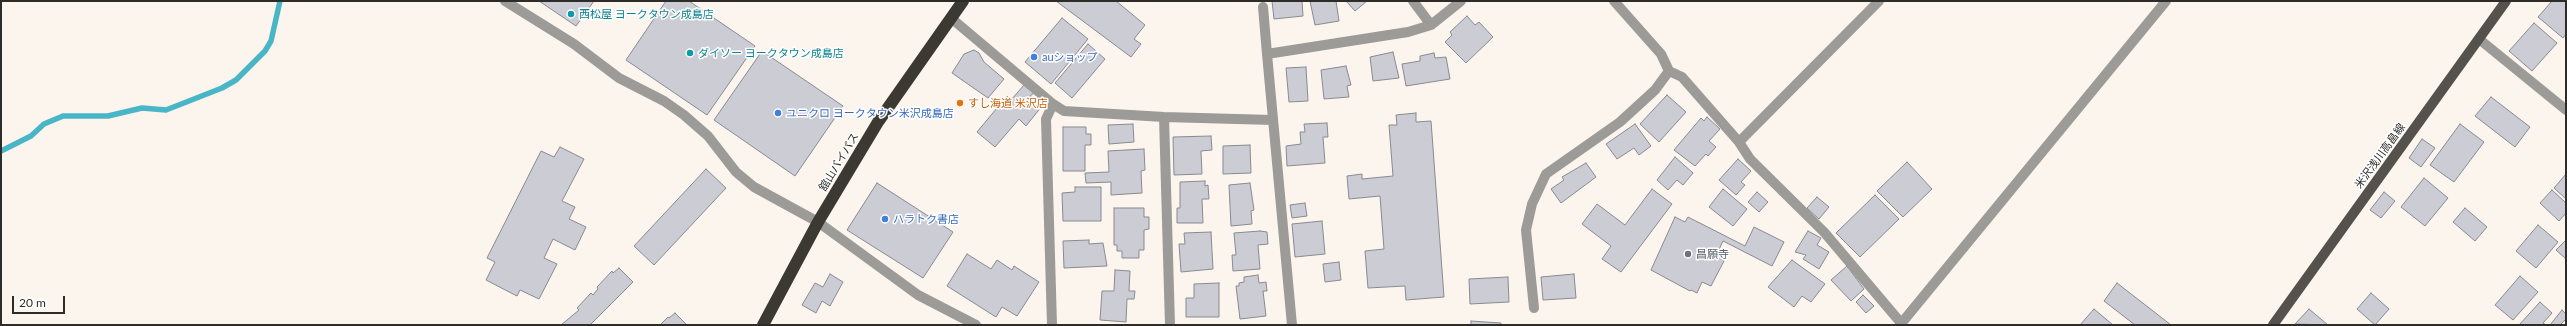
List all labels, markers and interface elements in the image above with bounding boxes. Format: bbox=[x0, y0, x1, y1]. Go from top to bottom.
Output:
place label: 西松屋 ヨークタウン成島店 bbox=[579, 7, 714, 21]
marker: 西松屋 ヨークタウン成島店 bbox=[566, 9, 576, 19]
place label: ダイソー ヨークタウン成島店 bbox=[698, 46, 844, 60]
marker: ダイソー ヨークタウン成島店 bbox=[685, 48, 695, 58]
place label: auショップ bbox=[1042, 50, 1098, 64]
marker: auショップ bbox=[1029, 52, 1039, 62]
place label: すし海道 米沢店 bbox=[968, 96, 1048, 110]
marker: すし海道 米沢店 bbox=[955, 98, 965, 108]
place label: ユニクロ ヨークタウン米沢成島店 bbox=[786, 106, 954, 120]
marker: ユニクロ ヨークタウン米沢成島店 bbox=[773, 108, 783, 118]
street label: 米沢浅川高畠線 bbox=[2352, 121, 2408, 191]
street label: 舘山バイパス bbox=[816, 130, 862, 194]
place label: ハラトク書店 bbox=[893, 212, 959, 226]
marker: ハラトク書店 bbox=[880, 214, 890, 224]
place label: 昌願寺 bbox=[1696, 247, 1729, 261]
marker: 昌願寺 bbox=[1683, 249, 1693, 259]
scale bar bbox=[14, 288, 67, 314]
text: 20 m bbox=[19, 295, 46, 310]

